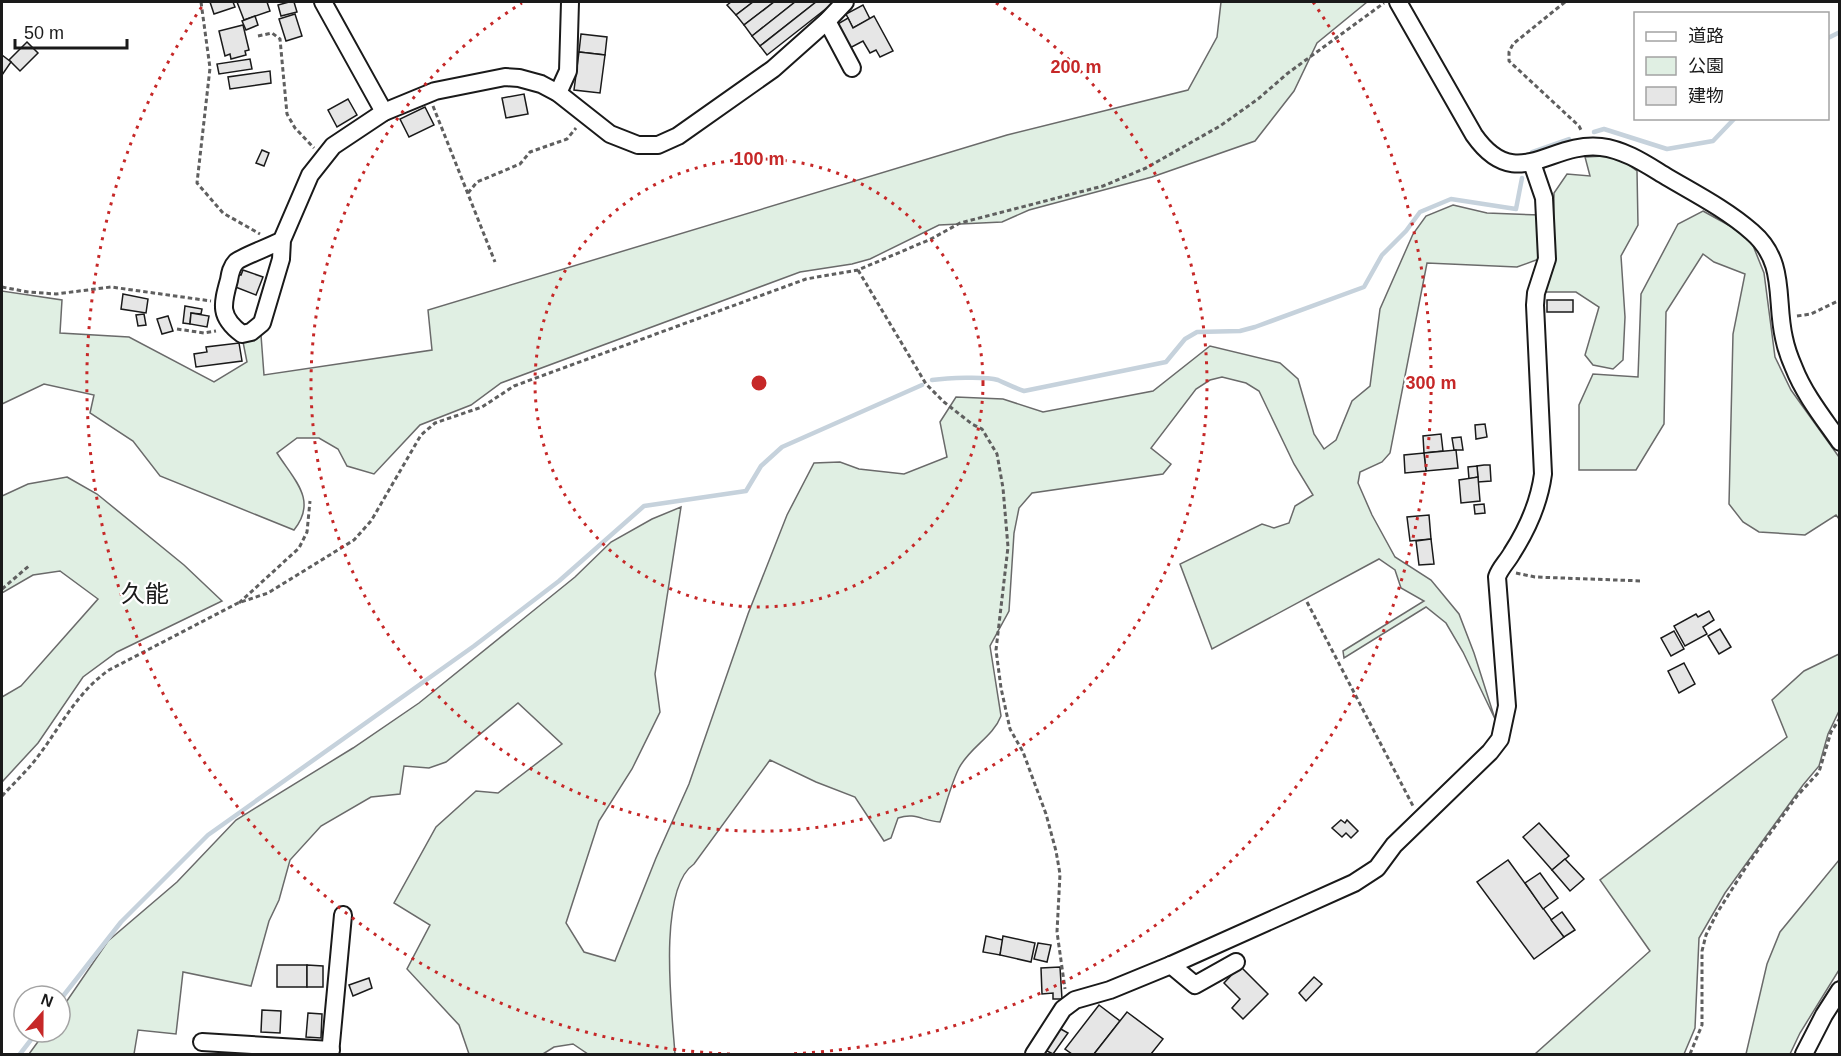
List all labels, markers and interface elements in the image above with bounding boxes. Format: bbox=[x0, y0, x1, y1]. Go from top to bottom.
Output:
scale bar bbox=[15, 12, 128, 50]
legend bbox=[1634, 12, 1829, 120]
text: 50 m bbox=[24, 23, 64, 43]
text: 道路 bbox=[1688, 26, 1724, 46]
text: 公園 bbox=[1688, 56, 1724, 76]
text: 200 m bbox=[1050, 57, 1102, 77]
text: 建物 bbox=[1688, 86, 1724, 106]
text: 100 m bbox=[733, 149, 785, 169]
centre of rings bbox=[749, 373, 769, 393]
text: 300 m bbox=[1405, 373, 1457, 393]
district label: 久能 bbox=[121, 580, 169, 607]
north arrow bbox=[12, 984, 72, 1044]
text: N bbox=[39, 990, 56, 1010]

